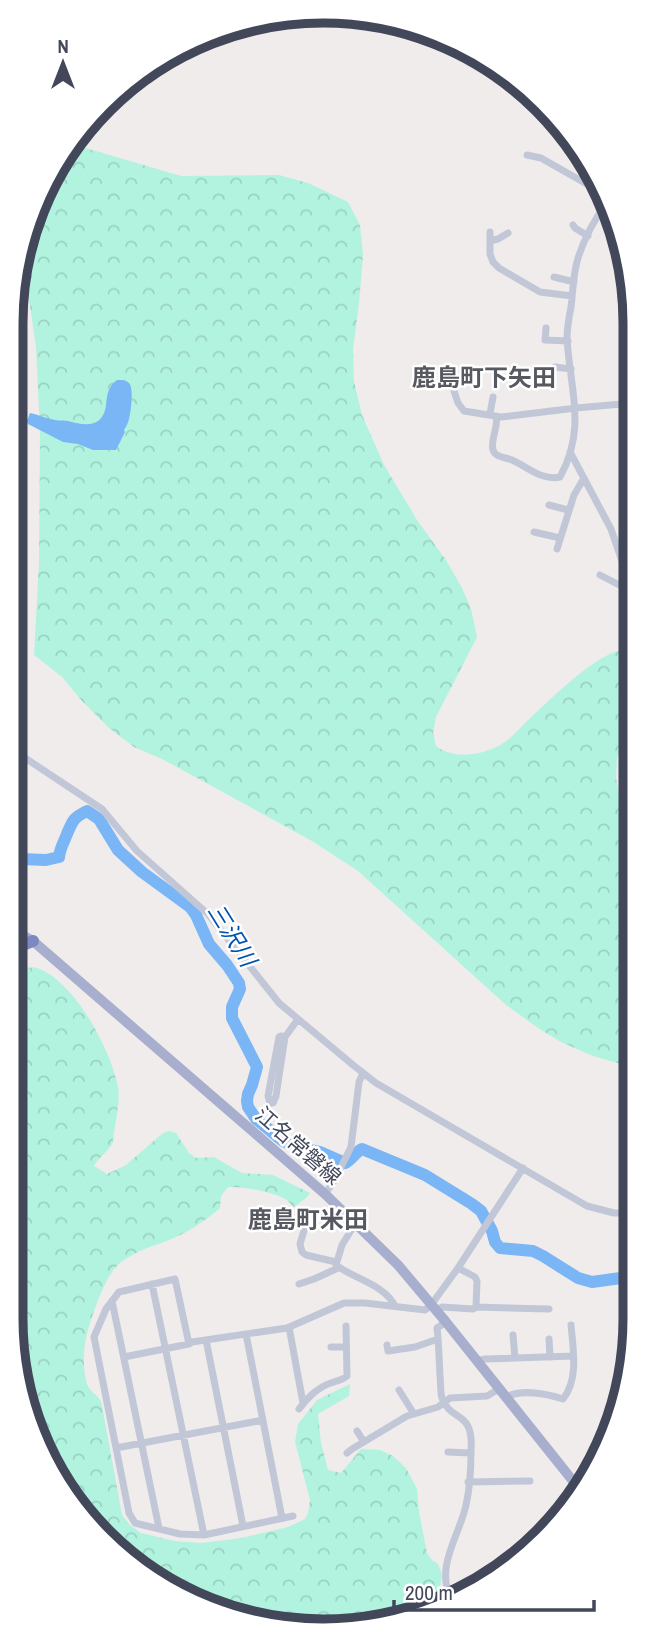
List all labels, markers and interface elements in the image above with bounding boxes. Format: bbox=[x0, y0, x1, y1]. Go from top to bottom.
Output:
north arrow bbox=[28, 28, 98, 98]
text: N bbox=[57, 33, 69, 59]
district label: 鹿島町下矢田 bbox=[412, 361, 556, 393]
water label: 三沢川 bbox=[201, 897, 265, 975]
street label: 江名常磐線 bbox=[249, 1100, 347, 1191]
district label: 鹿島町米田 bbox=[248, 1203, 368, 1235]
scale bar bbox=[394, 1568, 594, 1612]
text: 200 m bbox=[405, 1578, 453, 1607]

